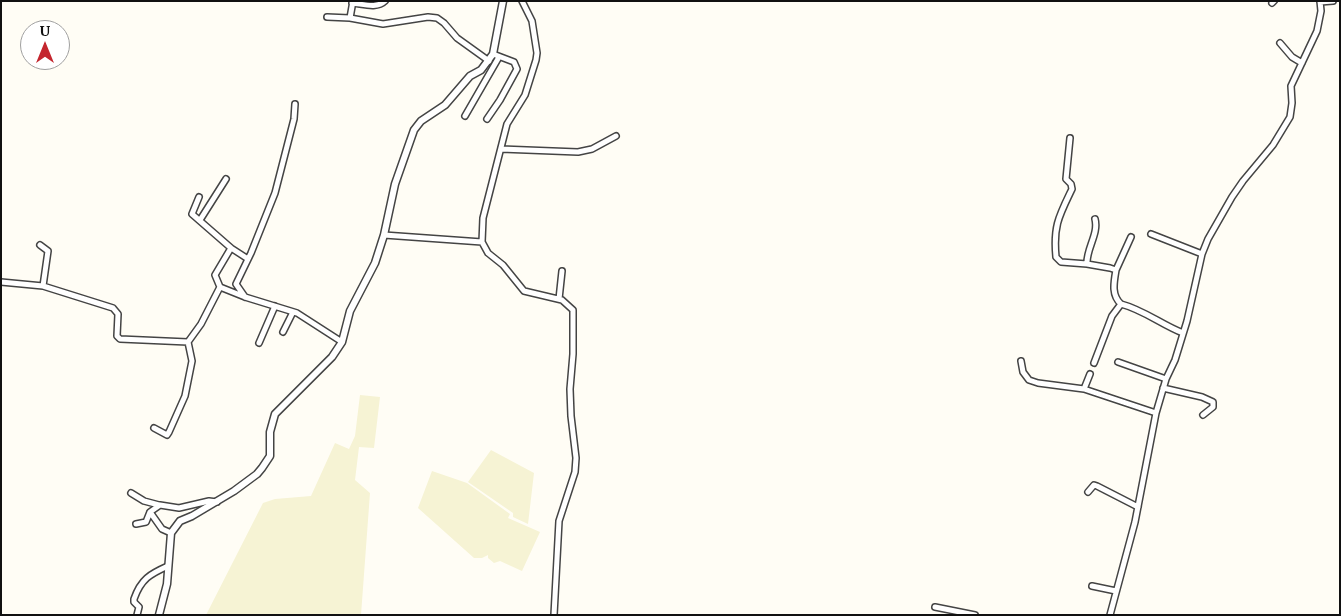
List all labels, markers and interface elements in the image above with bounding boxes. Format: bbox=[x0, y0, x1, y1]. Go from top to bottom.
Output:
north arrow bbox=[20, 20, 70, 70]
text: U bbox=[40, 22, 50, 40]

